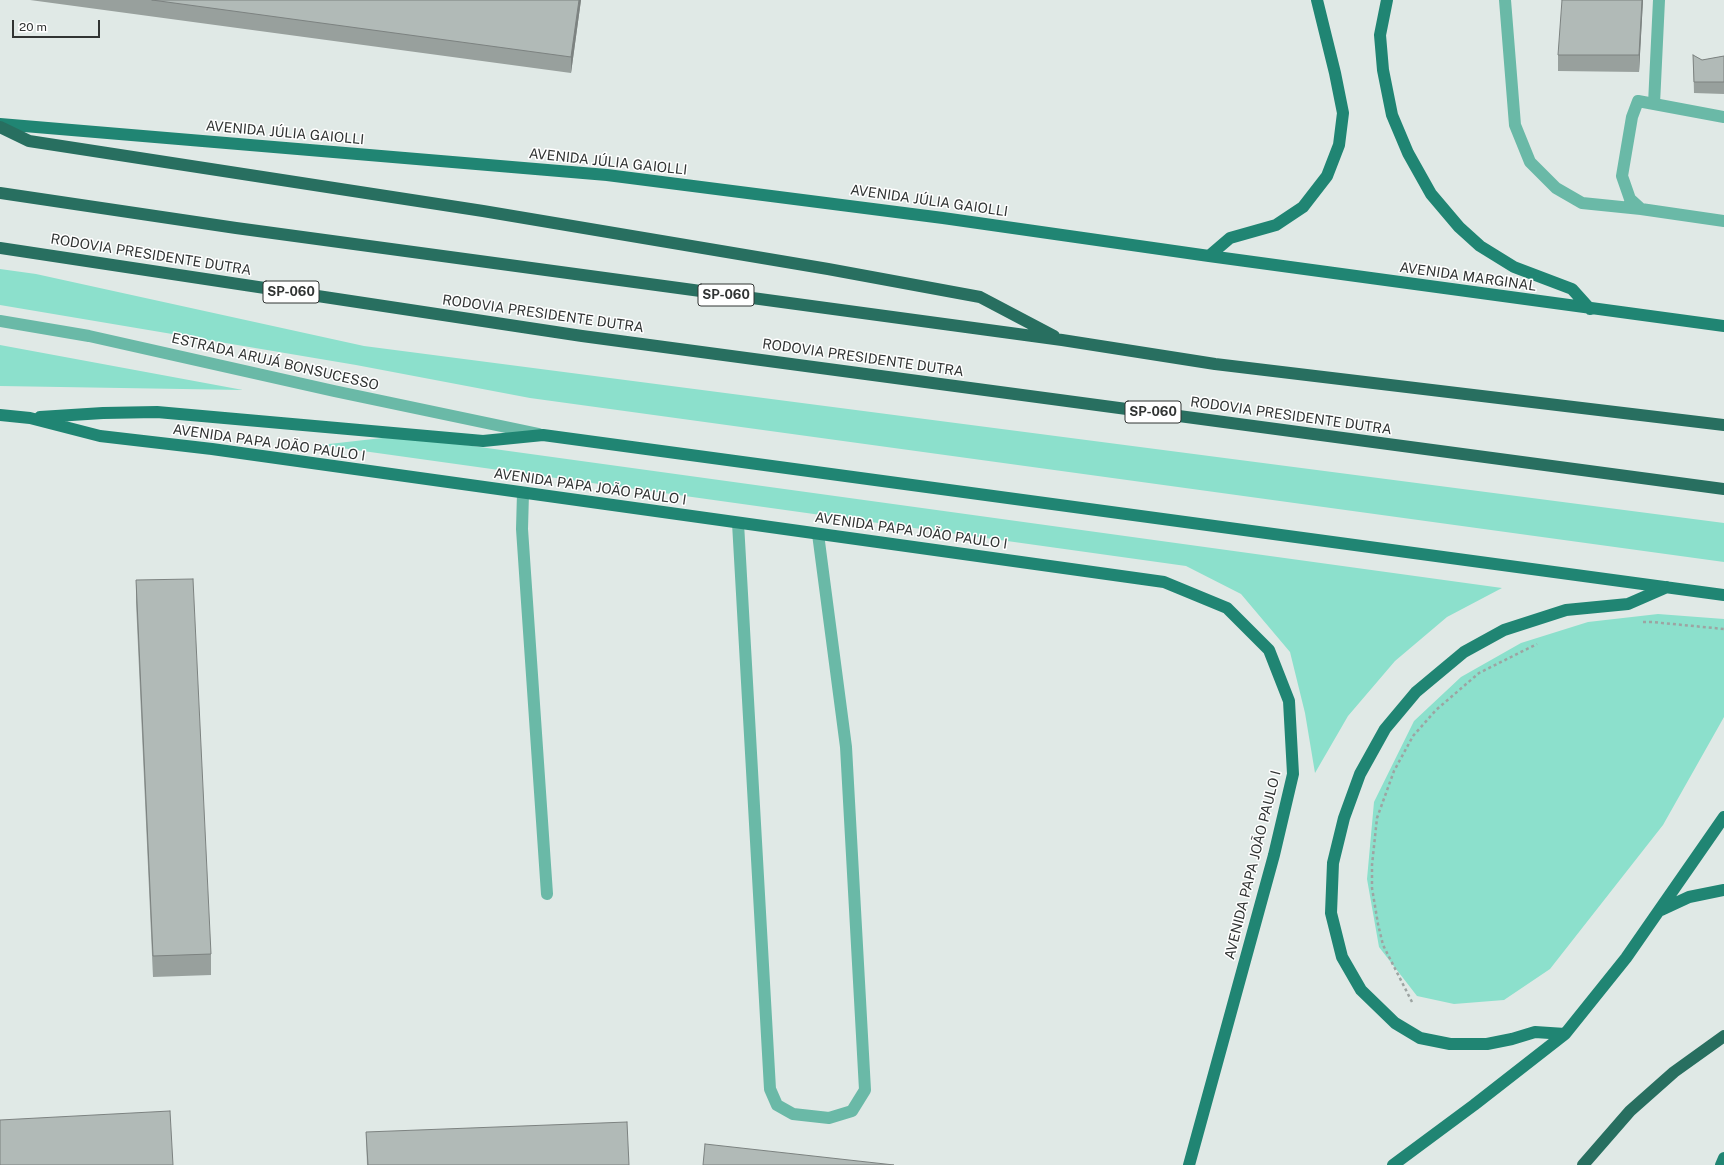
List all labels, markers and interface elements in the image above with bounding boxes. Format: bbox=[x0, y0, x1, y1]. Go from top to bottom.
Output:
scale bar bbox=[14, 12, 102, 38]
text: 20 m bbox=[19, 20, 47, 34]
street label: AVENIDA JÚLIA GAIOLLI bbox=[205, 118, 365, 148]
street label: AVENIDA JÚLIA GAIOLLI bbox=[528, 145, 688, 179]
street label: AVENIDA JÚLIA GAIOLLI bbox=[849, 182, 1009, 220]
street label: RODOVIA PRESIDENTE DUTRA bbox=[49, 231, 253, 279]
street label: AVENIDA MARGINAL bbox=[1398, 259, 1538, 295]
road number: SP-060 bbox=[263, 281, 319, 303]
road number: SP-060 bbox=[698, 284, 754, 306]
street label: RODOVIA PRESIDENTE DUTRA bbox=[441, 292, 645, 336]
street label: ESTRADA ARUJÁ BONSUCESSO bbox=[170, 330, 380, 394]
street label: RODOVIA PRESIDENTE DUTRA bbox=[761, 336, 965, 380]
street label: RODOVIA PRESIDENTE DUTRA bbox=[1189, 394, 1393, 438]
road number: SP-060 bbox=[1125, 401, 1181, 423]
street label: AVENIDA PAPA JOÃO PAULO I bbox=[172, 421, 366, 465]
street label: AVENIDA PAPA JOÃO PAULO I bbox=[493, 465, 687, 509]
street label: AVENIDA PAPA JOÃO PAULO I bbox=[814, 509, 1008, 553]
street label: AVENIDA PAPA JOÃO PAULO I bbox=[1221, 769, 1285, 961]

